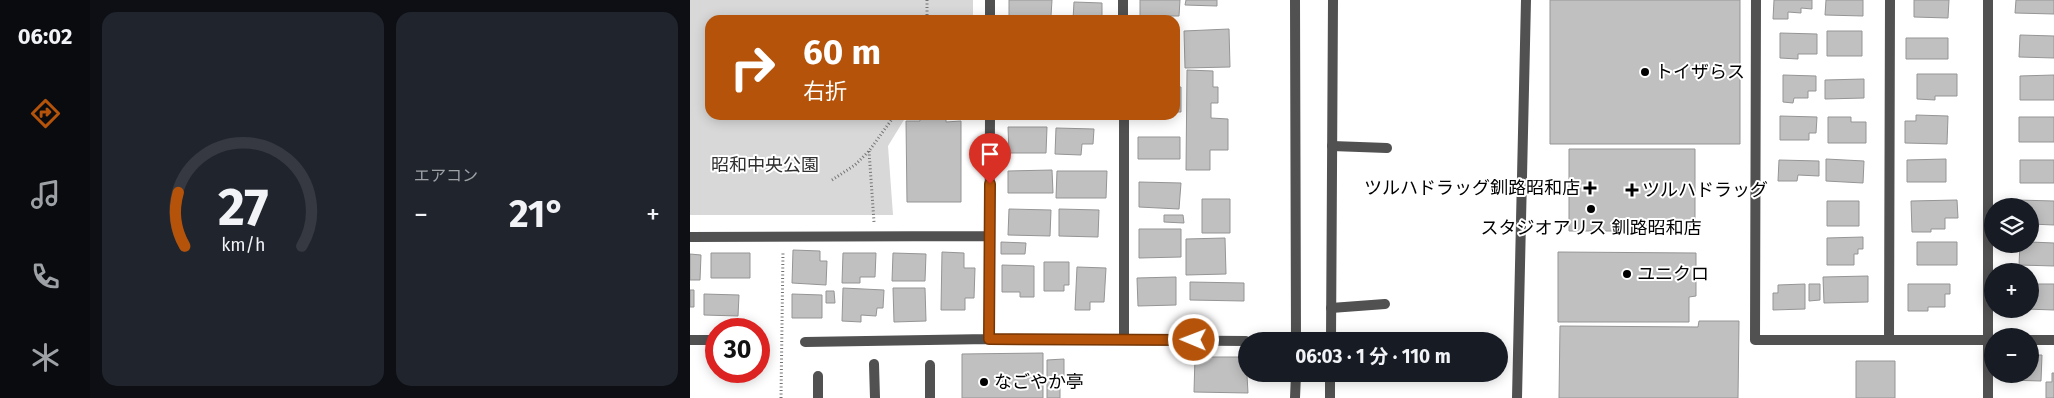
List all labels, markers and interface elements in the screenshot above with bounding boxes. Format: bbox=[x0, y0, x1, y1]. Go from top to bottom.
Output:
text: 06:02 bbox=[18, 23, 72, 50]
text: 60 m bbox=[803, 31, 881, 73]
icon: right bbox=[720, 35, 785, 100]
place label: トイザらス bbox=[1655, 61, 1745, 83]
marker: トイザらス bbox=[1639, 66, 1651, 78]
text: 右折 bbox=[803, 78, 847, 105]
icon: directions bbox=[28, 96, 63, 131]
pin bbox=[969, 133, 1011, 184]
icon: arrive bbox=[976, 140, 1004, 168]
park label: 昭和中央公園 bbox=[711, 154, 819, 176]
text: エアコン bbox=[414, 166, 478, 185]
text: 27 bbox=[218, 176, 268, 239]
icon: music bbox=[28, 177, 63, 212]
place label: ツルハドラッグ釧路昭和店 bbox=[1364, 177, 1580, 199]
place label: ツルハドラッグ bbox=[1642, 179, 1768, 201]
marker: ツルハドラッグ釧路昭和店 bbox=[1584, 182, 1596, 194]
marker: ツルハドラッグ bbox=[1626, 184, 1638, 196]
text: 21° bbox=[509, 191, 565, 237]
text: − bbox=[414, 198, 428, 231]
text: + bbox=[646, 198, 660, 231]
map controls bbox=[1984, 198, 2039, 383]
button: layers bbox=[1984, 198, 2039, 253]
marker: スタジオアリス 釧路昭和店 bbox=[1585, 203, 1597, 215]
place label: スタジオアリス 釧路昭和店 bbox=[1481, 217, 1701, 239]
text: km/h bbox=[221, 234, 265, 256]
icon: phone bbox=[28, 259, 63, 294]
place label: ユニクロ bbox=[1637, 263, 1709, 285]
button: + bbox=[1984, 263, 2039, 318]
marker: ユニクロ bbox=[1621, 268, 1633, 280]
position arrow bbox=[1167, 313, 1219, 365]
speed limit sign: 30 bbox=[705, 318, 770, 383]
button: − bbox=[1984, 328, 2039, 383]
icon: climate bbox=[28, 340, 63, 375]
text: 06:03 · 1 分 · 110 m bbox=[1295, 345, 1451, 368]
place label: なごやか亭 bbox=[994, 371, 1084, 393]
marker: なごやか亭 bbox=[978, 376, 990, 388]

